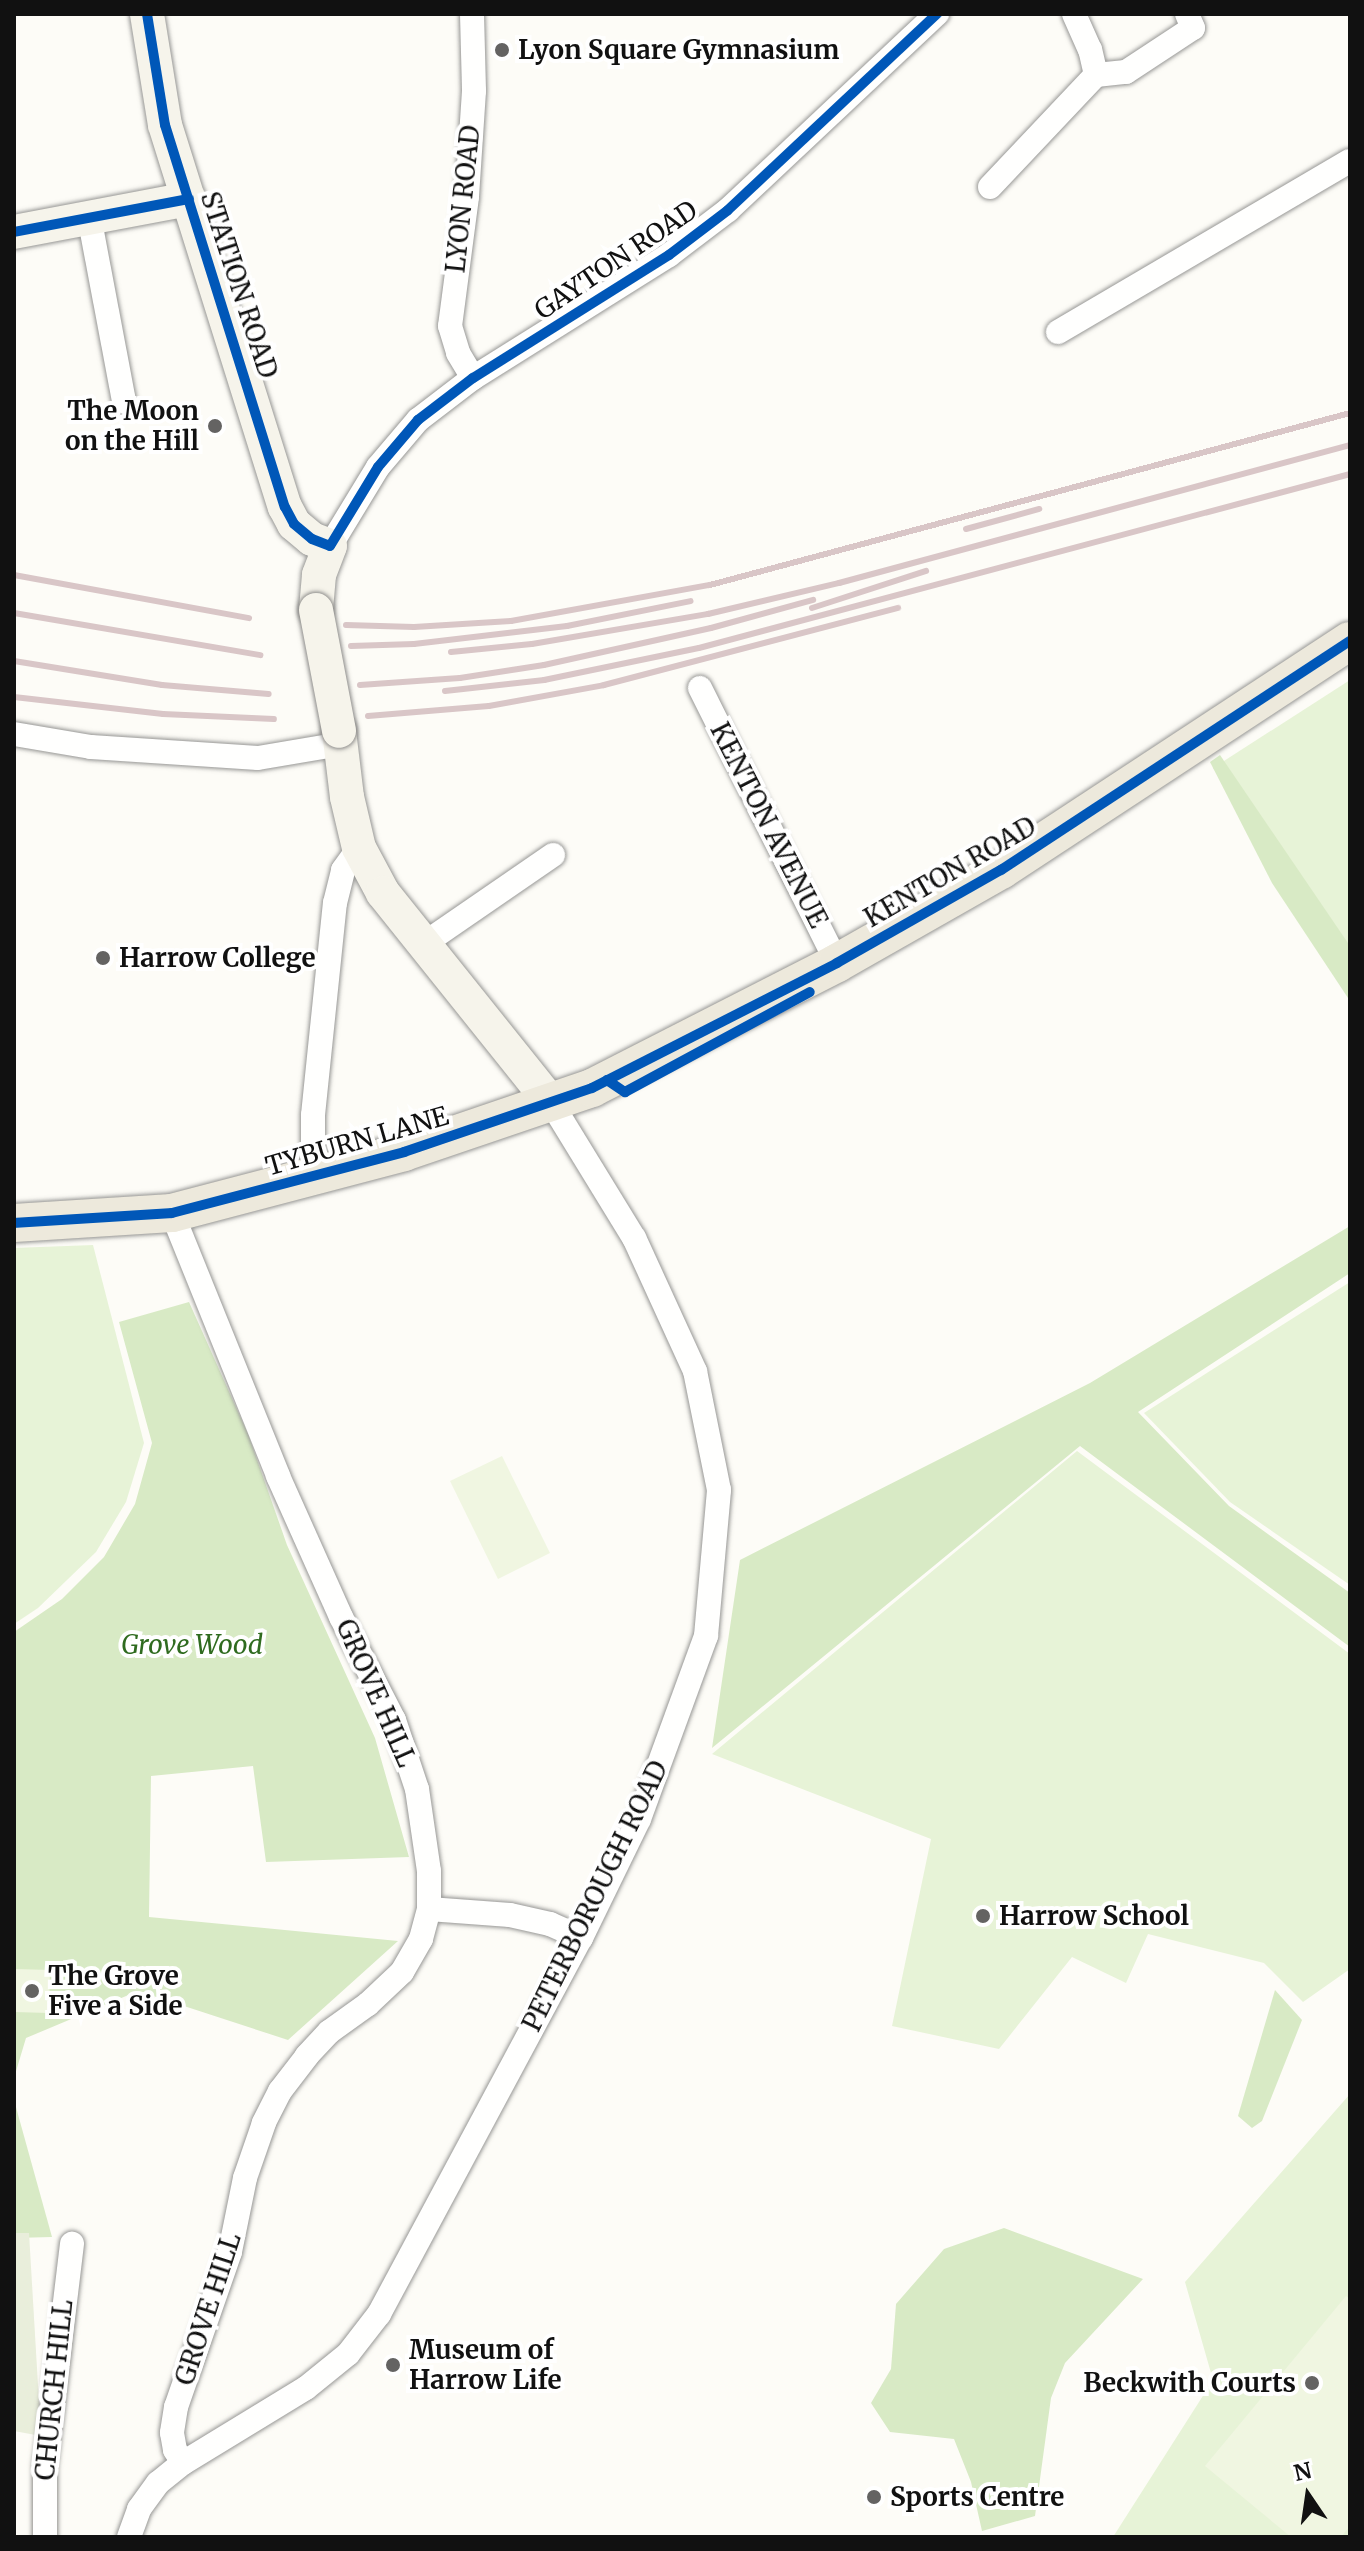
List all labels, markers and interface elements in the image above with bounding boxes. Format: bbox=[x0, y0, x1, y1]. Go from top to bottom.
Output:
place label: Lyon Square Gymnasium bbox=[518, 34, 839, 66]
marker: Lyon Square Gymnasium bbox=[493, 41, 511, 59]
street label: LYON ROAD bbox=[440, 124, 486, 274]
street label: STATION ROAD bbox=[194, 188, 284, 382]
street label: GAYTON ROAD bbox=[529, 194, 703, 326]
place label: The Moon on the Hill bbox=[65, 395, 199, 456]
marker: The Moon on the Hill bbox=[206, 417, 224, 435]
street label: KENTON AVENUE bbox=[704, 717, 834, 933]
street label: KENTON ROAD bbox=[859, 810, 1041, 934]
place label: Harrow College bbox=[119, 942, 316, 974]
marker: Harrow College bbox=[94, 949, 112, 967]
street label: TYBURN LANE bbox=[262, 1100, 452, 1182]
street label: GROVE HILL bbox=[330, 1614, 422, 1772]
park label: Grove Wood bbox=[121, 1629, 263, 1661]
street label: PETERBOROUGH ROAD bbox=[516, 1756, 674, 2036]
place label: Harrow School bbox=[999, 1900, 1189, 1932]
marker: Harrow School bbox=[974, 1907, 992, 1925]
place label: The Grove Five a Side bbox=[48, 1960, 183, 2022]
marker: The Grove Five a Side bbox=[23, 1982, 41, 2000]
street label: GROVE HILL bbox=[169, 2229, 247, 2389]
street label: CHURCH HILL bbox=[29, 2298, 79, 2482]
place label: Museum of Harrow Life bbox=[409, 2334, 562, 2396]
marker: Museum of Harrow Life bbox=[384, 2356, 402, 2374]
place label: Beckwith Courts bbox=[1083, 2367, 1296, 2399]
marker: Beckwith Courts bbox=[1303, 2374, 1321, 2392]
north arrow bbox=[1268, 2455, 1348, 2535]
text: N bbox=[1291, 2456, 1314, 2487]
place label: Sports Centre bbox=[890, 2481, 1064, 2513]
marker: Sports Centre bbox=[865, 2488, 883, 2506]

